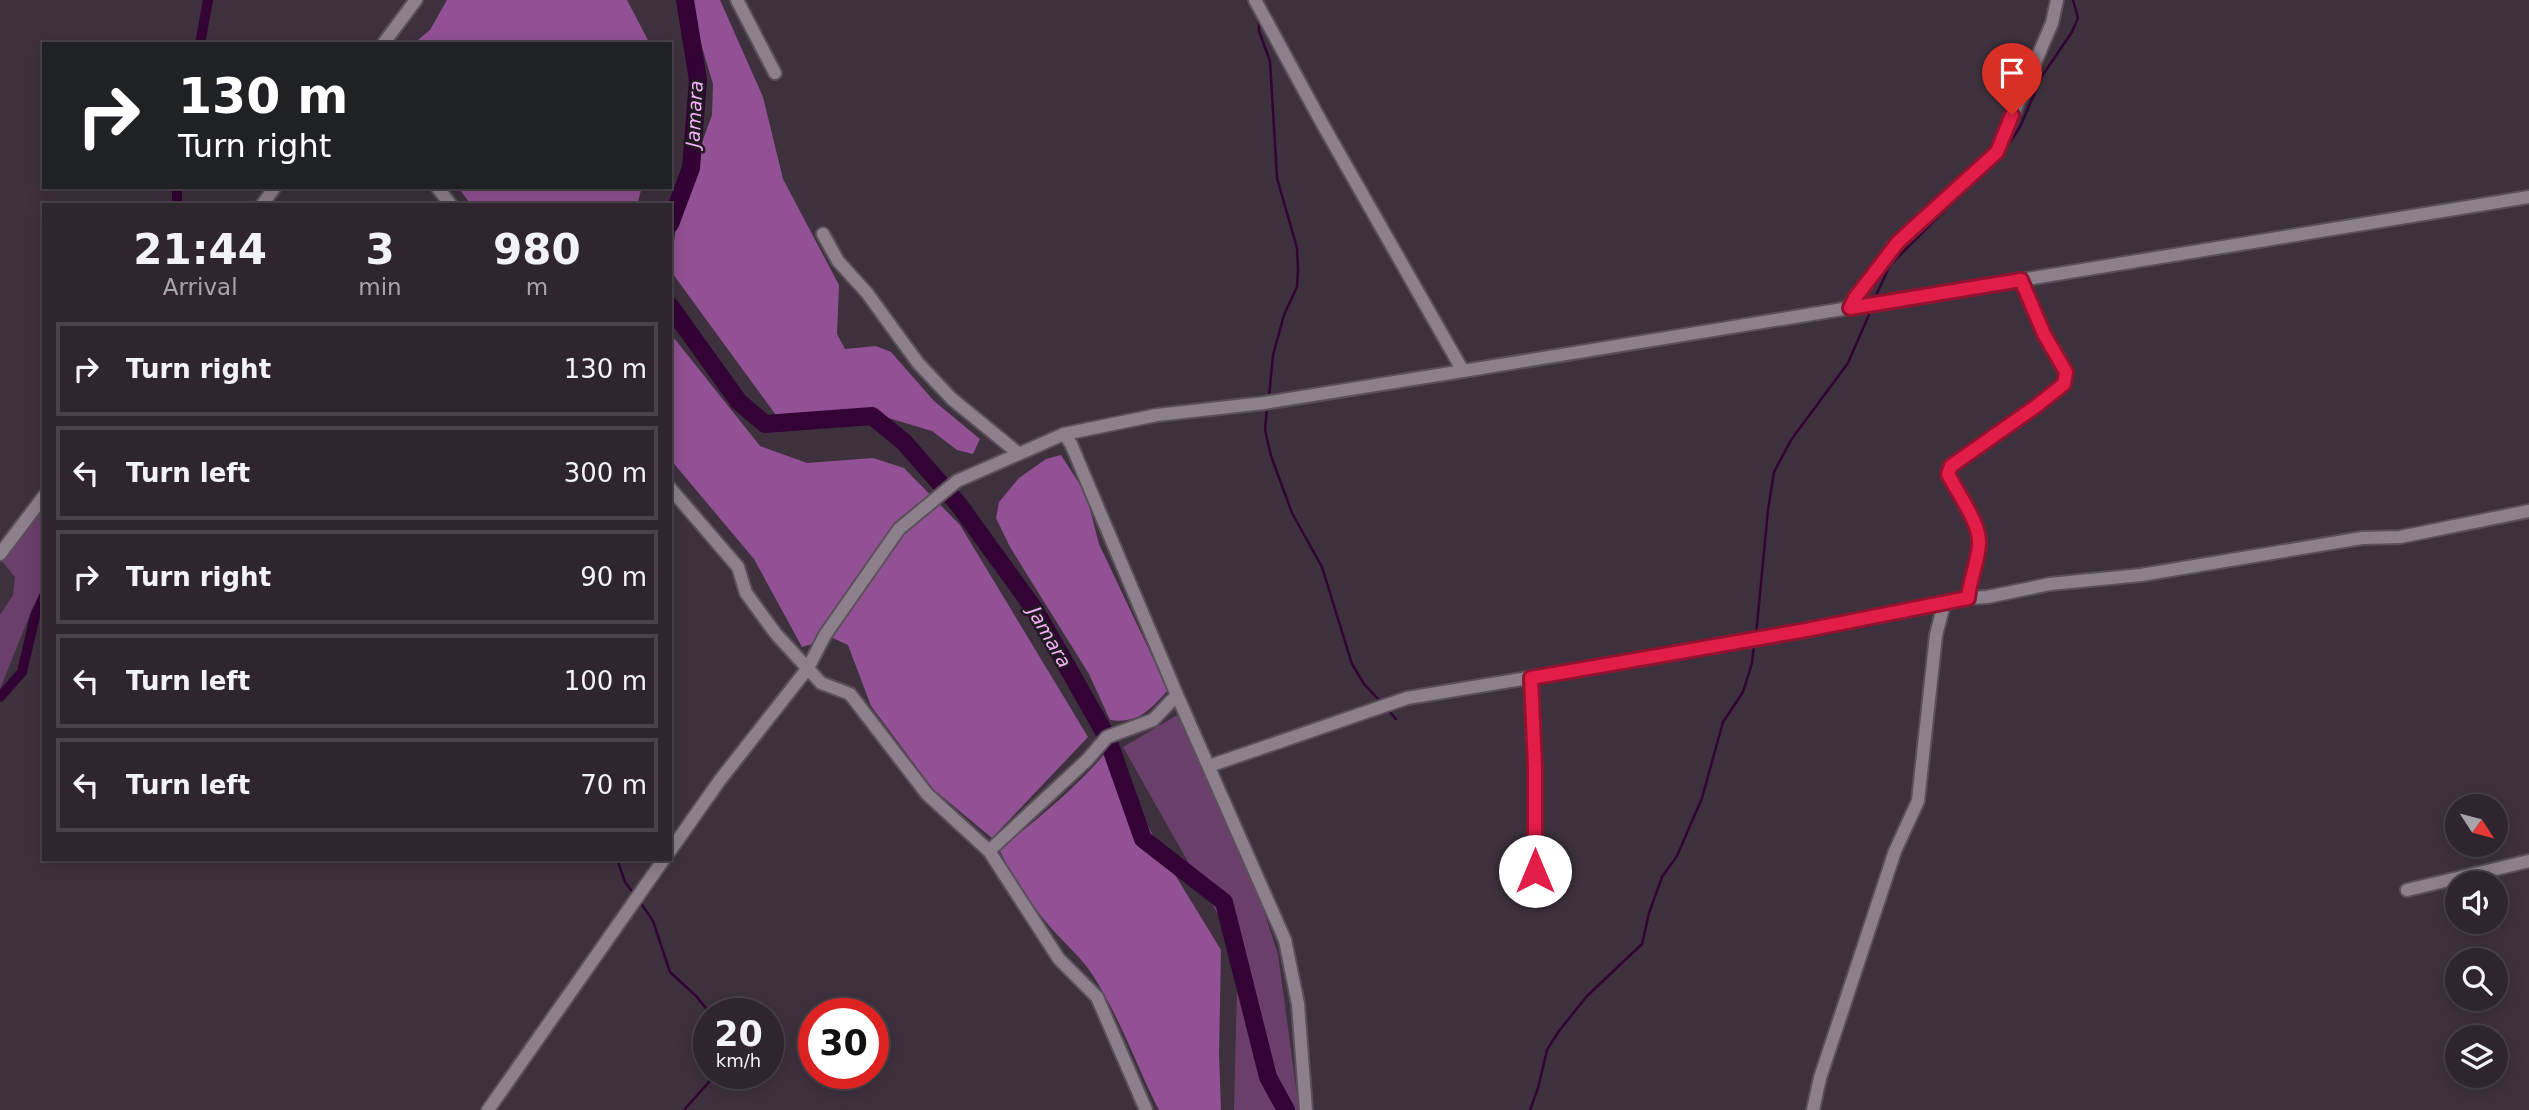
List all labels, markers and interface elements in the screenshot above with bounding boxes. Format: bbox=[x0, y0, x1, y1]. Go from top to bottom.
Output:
pin bbox=[1982, 43, 2042, 115]
icon: arrive bbox=[1993, 54, 2031, 92]
text: 130 m bbox=[178, 68, 348, 125]
icon: right bbox=[63, 70, 154, 161]
water label: Jamara bbox=[681, 80, 707, 152]
text: Turn right bbox=[178, 127, 331, 165]
text: 21:44 bbox=[133, 225, 267, 274]
text: 3 bbox=[365, 225, 395, 274]
text: 980 bbox=[493, 225, 581, 274]
text: Arrival bbox=[163, 274, 238, 300]
text: min bbox=[358, 274, 402, 300]
text: m bbox=[526, 274, 548, 300]
icon: right bbox=[67, 350, 105, 388]
text: Turn right bbox=[126, 354, 271, 384]
text: 130 m bbox=[564, 354, 647, 384]
icon: left bbox=[67, 454, 105, 492]
text: Turn left bbox=[126, 458, 250, 488]
text: 300 m bbox=[564, 458, 647, 488]
icon: right bbox=[67, 558, 105, 596]
text: Turn right bbox=[126, 562, 271, 592]
text: 90 m bbox=[580, 562, 647, 592]
water label: Jamara bbox=[1022, 599, 1076, 671]
icon: left bbox=[67, 662, 105, 700]
text: Turn left bbox=[126, 666, 250, 696]
text: 100 m bbox=[564, 666, 647, 696]
icon: left bbox=[67, 766, 105, 804]
text: Turn left bbox=[126, 770, 250, 800]
text: 70 m bbox=[580, 770, 647, 800]
north arrow bbox=[2445, 794, 2508, 858]
map controls bbox=[2445, 794, 2508, 1088]
position arrow bbox=[1498, 834, 1572, 908]
button: sound bbox=[2445, 871, 2508, 934]
button: search bbox=[2445, 948, 2508, 1011]
speed limit sign: 30 bbox=[798, 998, 889, 1089]
text: 20 bbox=[714, 1014, 763, 1054]
button: layers bbox=[2445, 1025, 2508, 1088]
text: km/h bbox=[716, 1050, 761, 1071]

